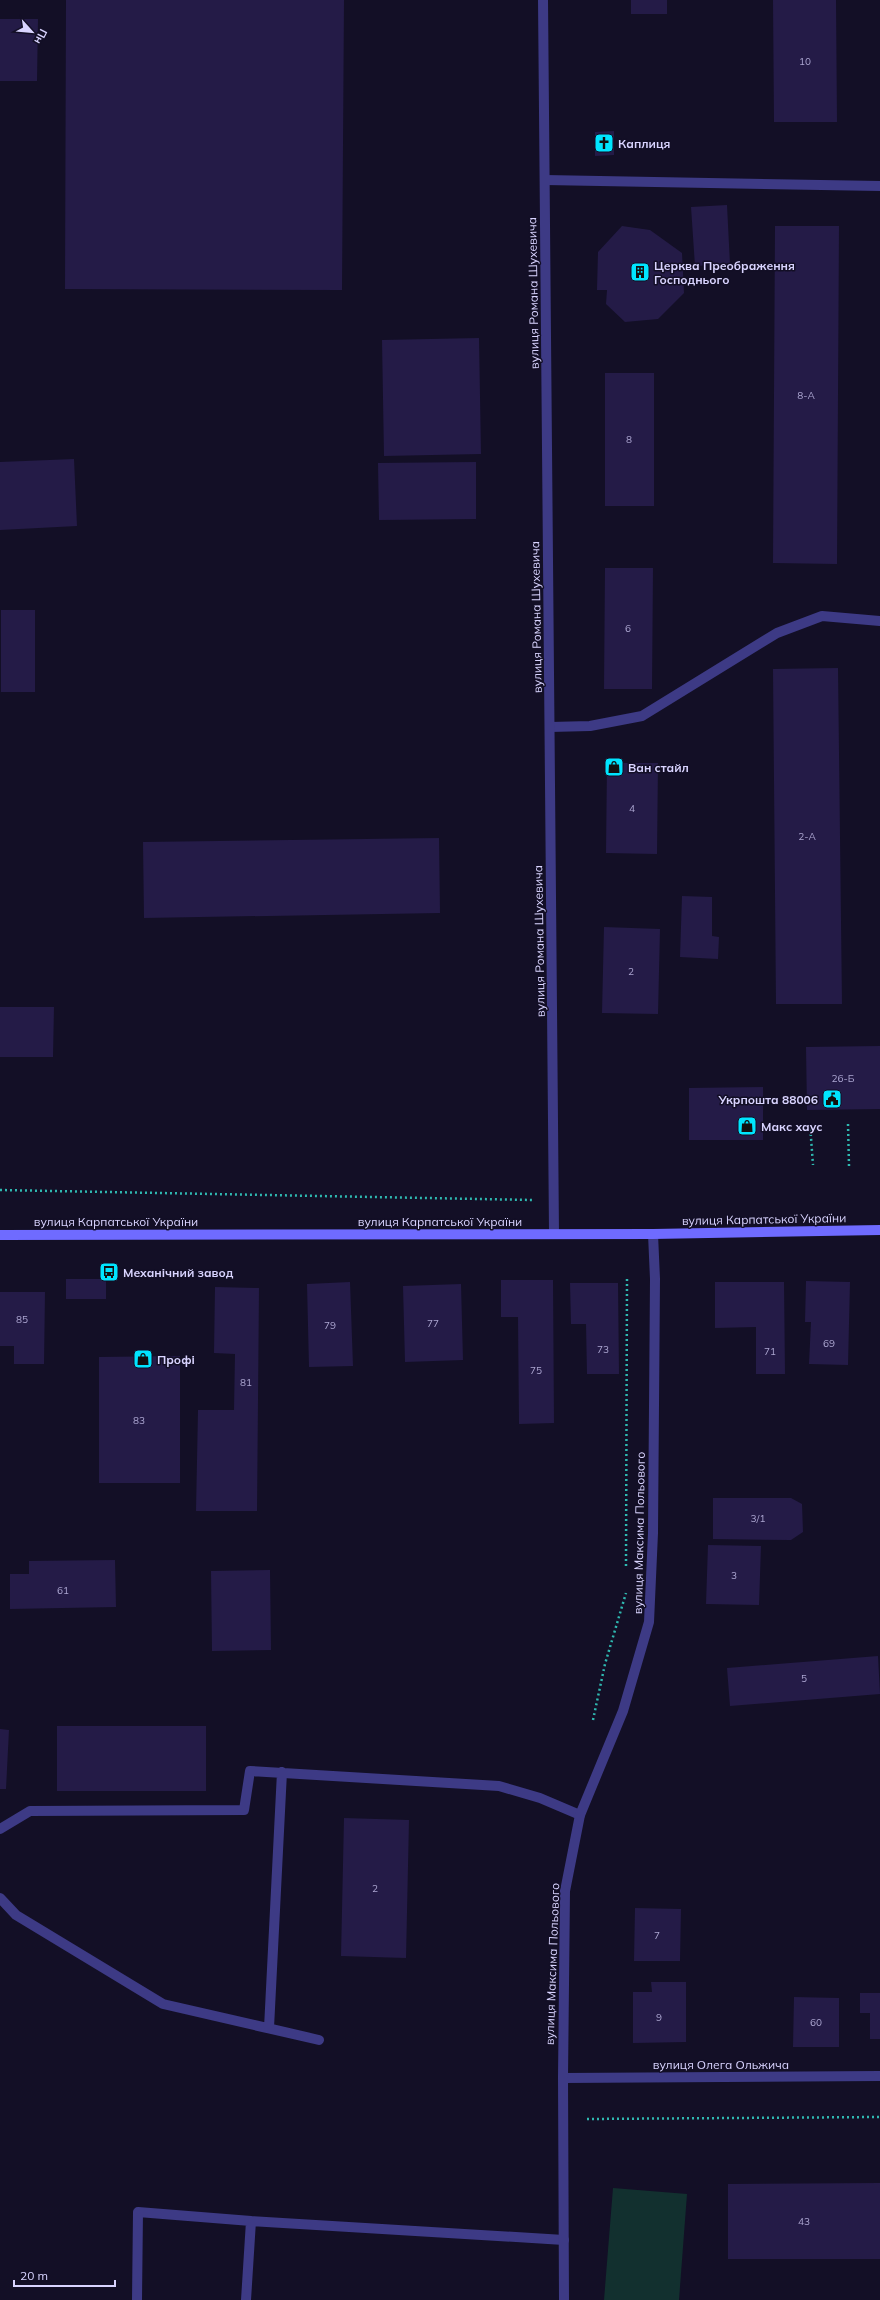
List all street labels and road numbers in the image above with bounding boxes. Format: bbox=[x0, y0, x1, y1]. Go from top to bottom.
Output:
street label: вулиця Романа Шухевича bbox=[524, 217, 542, 369]
street label: вулиця Романа Шухевича bbox=[527, 541, 545, 693]
street label: вулиця Романа Шухевича bbox=[530, 865, 548, 1017]
street label: вулиця Карпатської України bbox=[682, 1210, 846, 1228]
street label: вулиця Карпатської України bbox=[34, 1214, 198, 1229]
street label: вулиця Карпатської України bbox=[358, 1214, 522, 1229]
street label: вулиця Максима Польового bbox=[630, 1452, 648, 1614]
street label: вулиця Максима Польового bbox=[542, 1883, 562, 2045]
street label: вулиця Олега Ольжича bbox=[653, 2057, 789, 2072]

